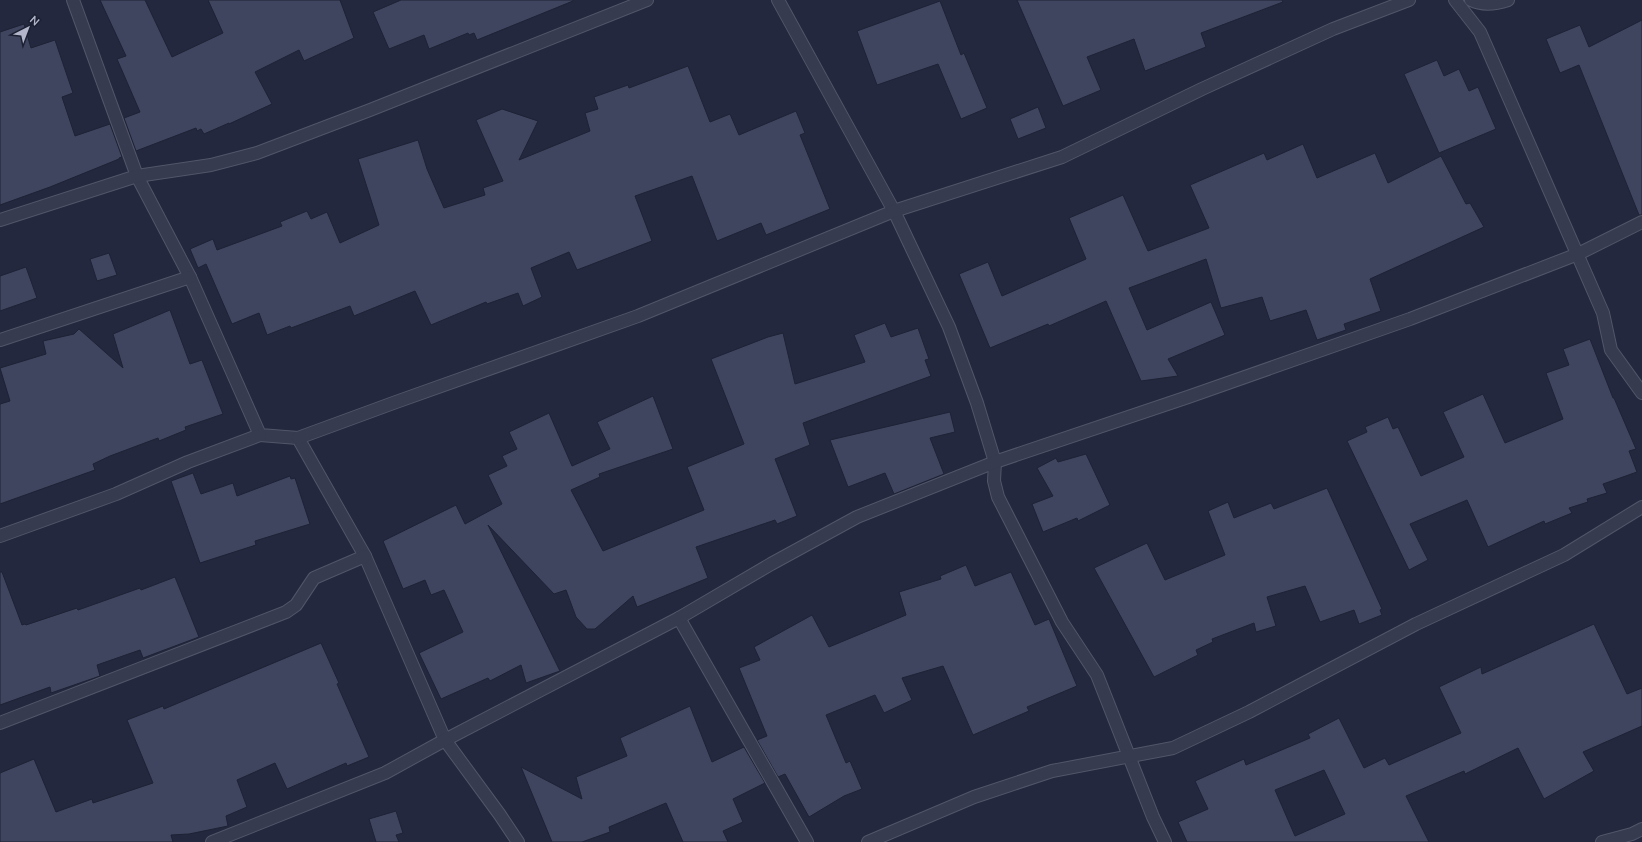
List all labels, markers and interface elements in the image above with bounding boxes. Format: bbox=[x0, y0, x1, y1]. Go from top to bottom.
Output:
north arrow bbox=[8, 8, 48, 48]
text: N bbox=[27, 13, 42, 29]

